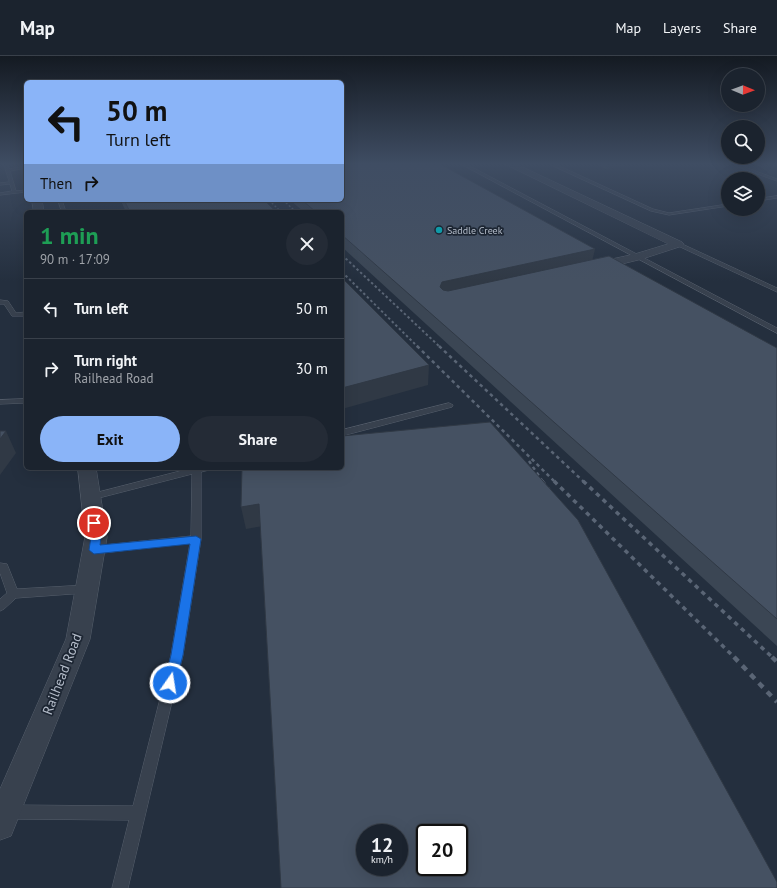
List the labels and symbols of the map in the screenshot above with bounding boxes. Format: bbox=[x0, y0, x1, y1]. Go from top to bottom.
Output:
north arrow bbox=[721, 68, 765, 112]
place label: Saddle Creek bbox=[447, 224, 503, 237]
marker: Saddle Creek bbox=[434, 225, 444, 235]
pin bbox=[77, 506, 111, 540]
street label: Railhead Road bbox=[38, 631, 86, 717]
position arrow bbox=[149, 662, 191, 704]
speed limit sign: 20 bbox=[416, 824, 468, 876]

